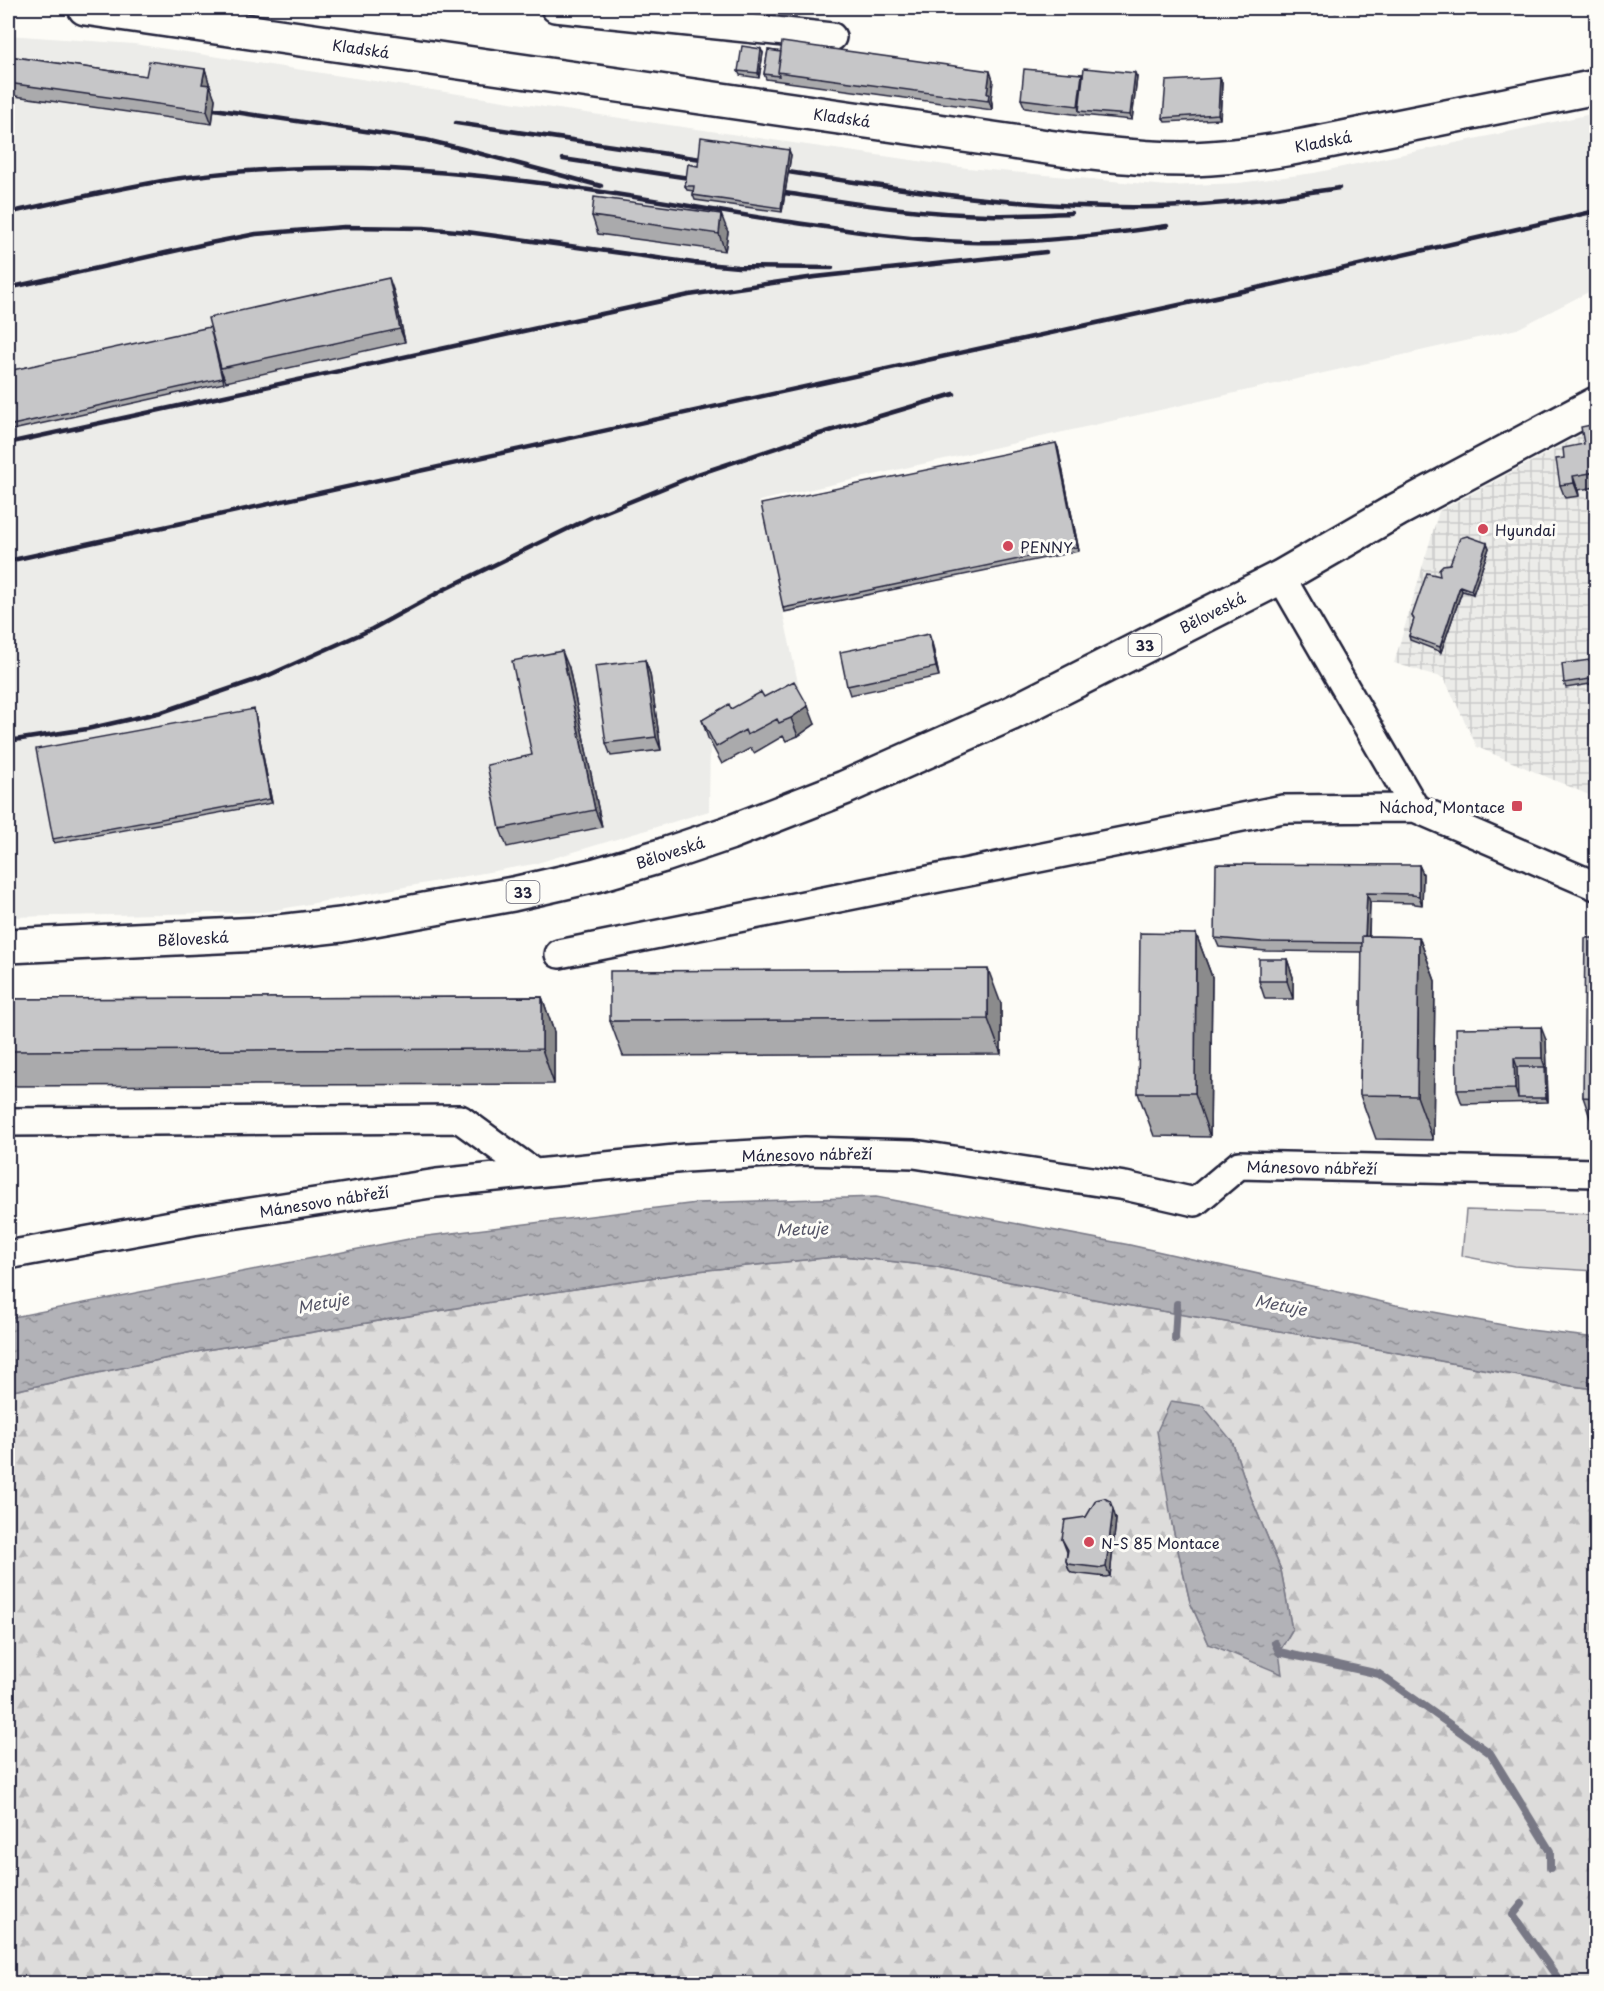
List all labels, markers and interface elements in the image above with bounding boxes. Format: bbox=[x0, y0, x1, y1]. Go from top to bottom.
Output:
street label: Kladská bbox=[331, 33, 392, 63]
street label: Kladská bbox=[812, 102, 873, 132]
street label: Kladská bbox=[1293, 124, 1354, 158]
place label: Hyundai bbox=[1495, 518, 1556, 541]
marker: Hyundai bbox=[1476, 522, 1490, 536]
place label: PENNY bbox=[1020, 535, 1073, 558]
marker: PENNY bbox=[1001, 539, 1015, 553]
street label: Běloveská bbox=[1175, 585, 1250, 638]
road number: 33 bbox=[1128, 634, 1162, 656]
place label: Náchod, Montace bbox=[1379, 795, 1505, 818]
marker: Náchod, Montace bbox=[1510, 799, 1524, 813]
street label: Běloveská bbox=[633, 830, 708, 874]
road number: 33 bbox=[506, 881, 540, 903]
street label: Běloveská bbox=[157, 925, 230, 951]
street label: Mánesovo nábřeží bbox=[742, 1141, 873, 1167]
street label: Mánesovo nábřeží bbox=[1247, 1154, 1378, 1180]
street label: Mánesovo nábřeží bbox=[258, 1179, 391, 1223]
water label: Metuje bbox=[776, 1215, 830, 1241]
water label: Metuje bbox=[295, 1285, 352, 1318]
water label: Metuje bbox=[1253, 1287, 1310, 1321]
place label: N-S 85 Montace bbox=[1101, 1531, 1220, 1554]
marker: N-S 85 Montace bbox=[1082, 1535, 1096, 1549]

